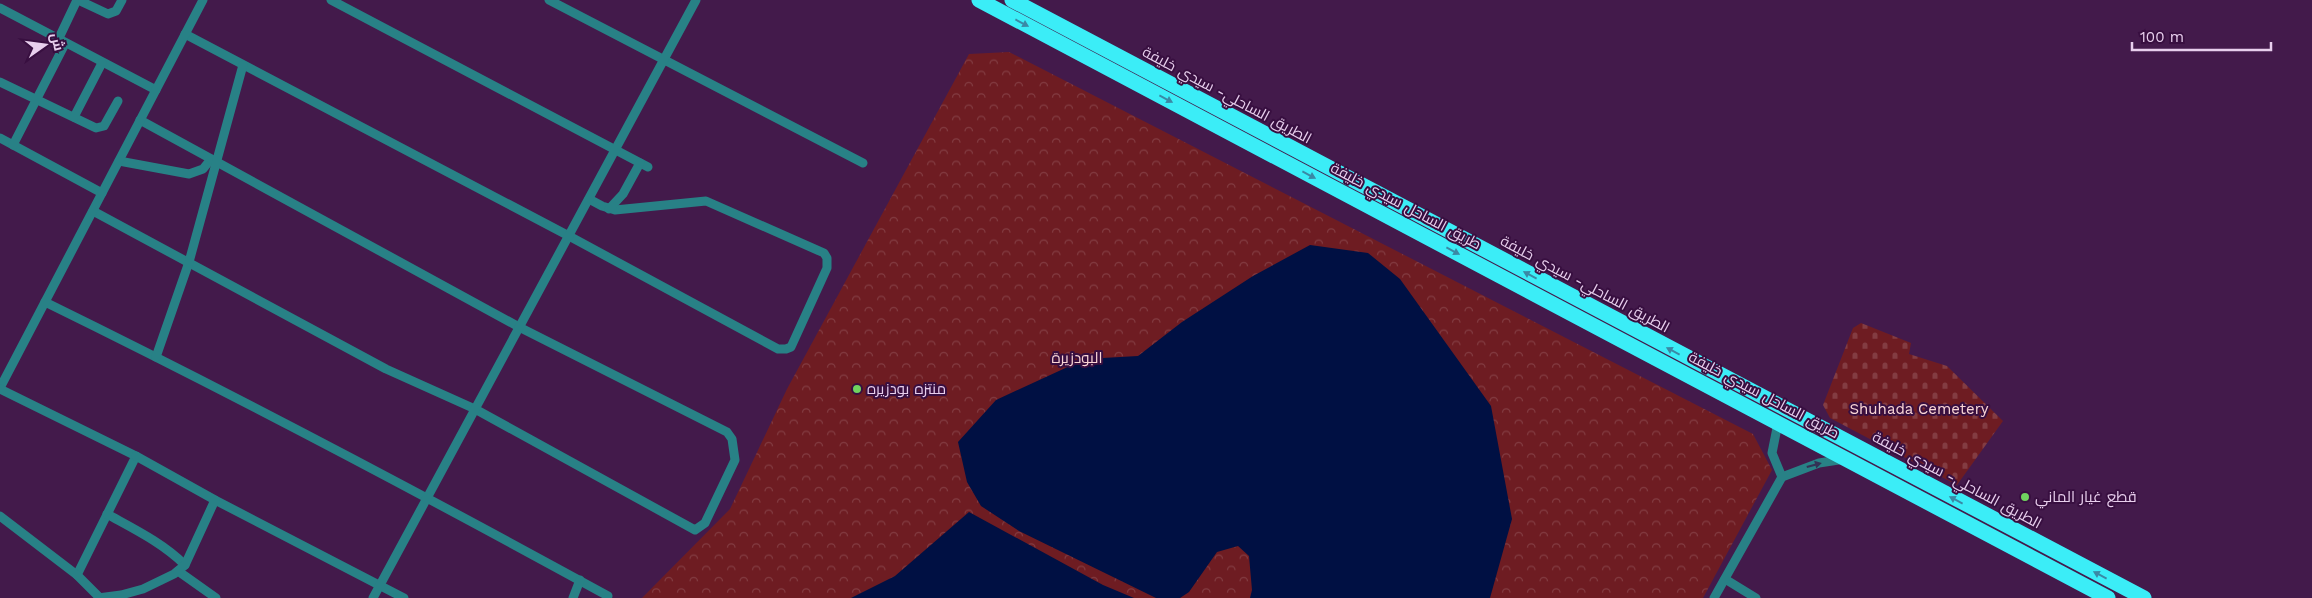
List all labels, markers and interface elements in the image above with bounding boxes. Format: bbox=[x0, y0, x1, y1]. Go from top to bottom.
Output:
one-way arrow bbox=[1015, 19, 1029, 27]
north arrow bbox=[20, 20, 70, 70]
scale bar bbox=[2132, 20, 2271, 52]
text: 100 m bbox=[2140, 28, 2184, 46]
text: ش bbox=[47, 31, 68, 53]
street label: الطريق الساحلي- سيدي خليفة bbox=[1138, 43, 1315, 150]
one-way arrow bbox=[1158, 95, 1173, 103]
street label: طريق الساحل سيدي خليفة bbox=[1326, 159, 1484, 256]
one-way arrow bbox=[1302, 171, 1316, 179]
street label: الطريق الساحلي- سيدي خليفة bbox=[1496, 232, 1673, 339]
one-way arrow bbox=[1446, 247, 1460, 255]
one-way arrow bbox=[1522, 271, 1537, 279]
one-way arrow bbox=[1666, 347, 1681, 355]
street label: طريق الساحل سيدي خليفة bbox=[1684, 348, 1842, 445]
park label: البودزيرة bbox=[1052, 349, 1102, 367]
place label: منتزه بودزيره bbox=[867, 380, 946, 398]
marker: منتزه بودزيره bbox=[851, 383, 863, 395]
park label: Shuhada Cemetery bbox=[1849, 400, 1989, 418]
street label: الطريق الساحلي- سيدي خليفة bbox=[1868, 428, 2045, 535]
one-way arrow bbox=[1806, 461, 1822, 469]
place label: قطع غيار الماني bbox=[2035, 488, 2137, 509]
marker: قطع غيار الماني bbox=[2019, 491, 2031, 503]
one-way arrow bbox=[1949, 496, 1964, 504]
one-way arrow bbox=[2093, 571, 2108, 579]

